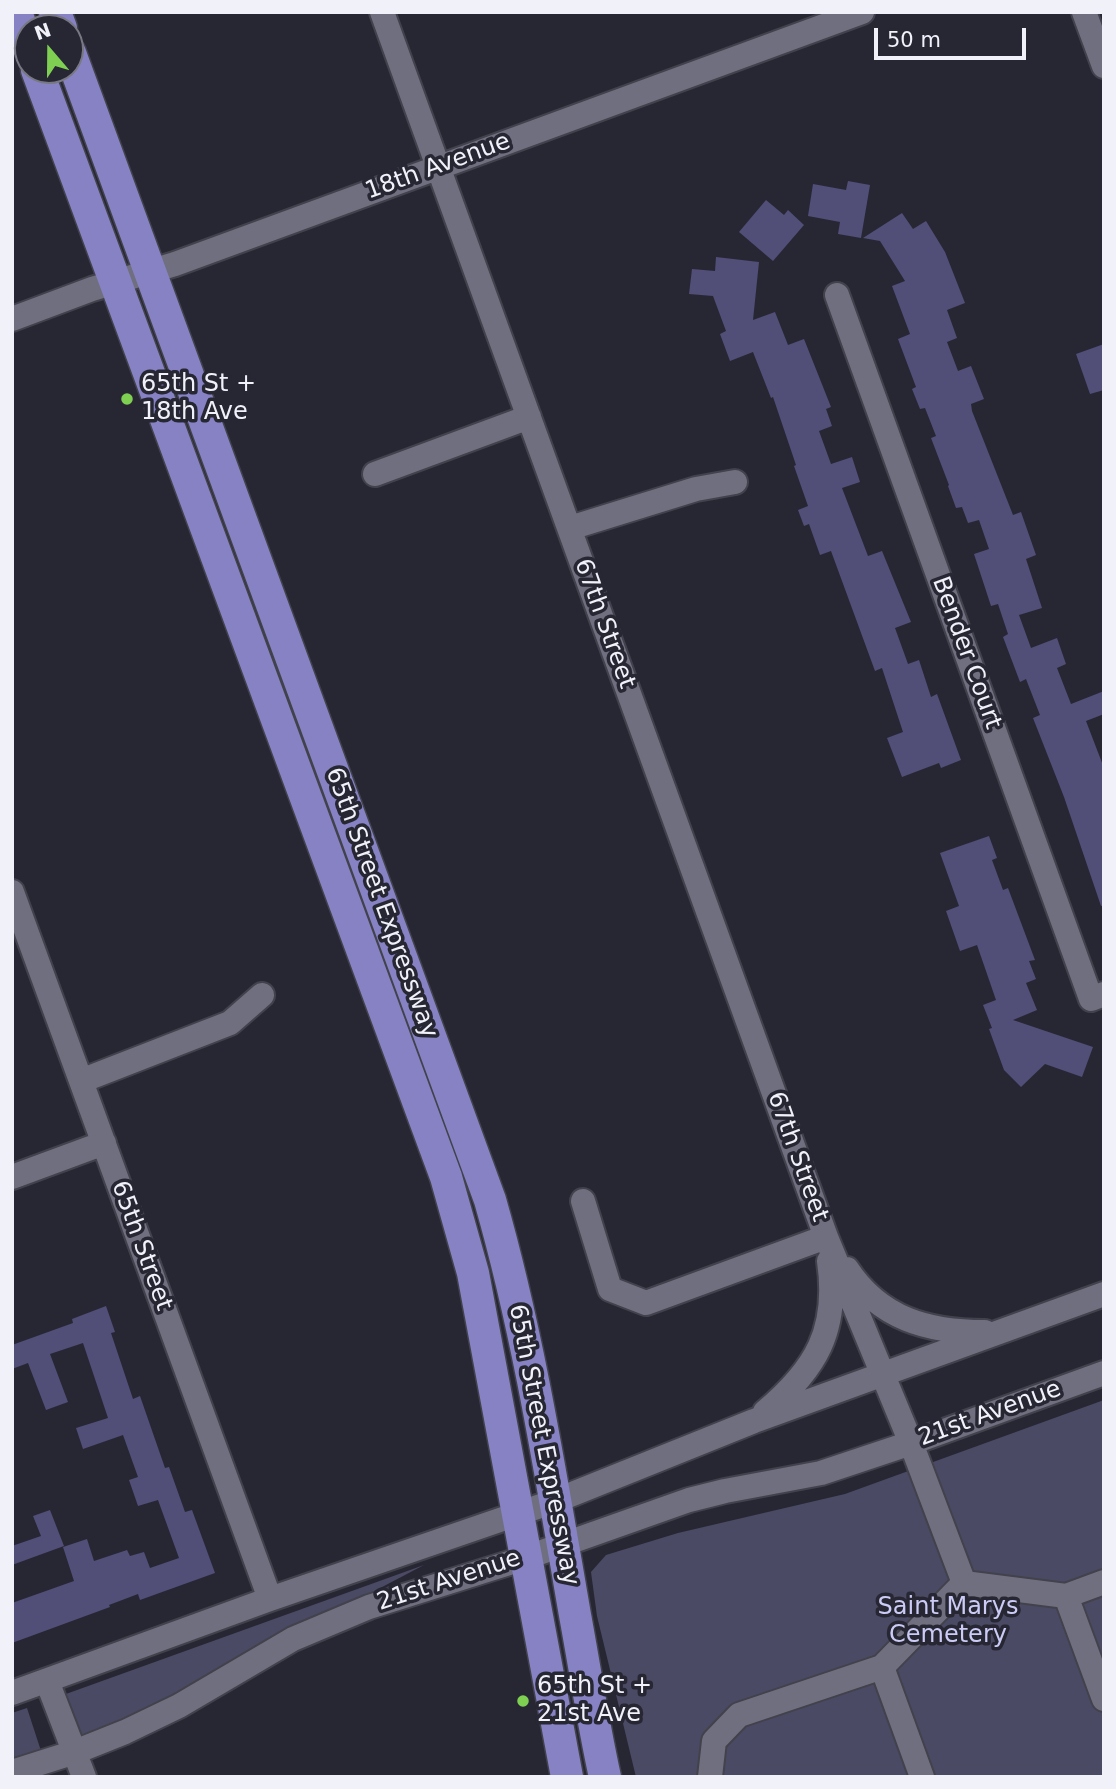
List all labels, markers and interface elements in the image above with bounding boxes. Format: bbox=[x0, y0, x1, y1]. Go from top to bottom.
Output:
north arrow bbox=[14, 14, 84, 84]
scale bar bbox=[878, 14, 1030, 58]
text: N bbox=[31, 18, 54, 44]
text: 50 m bbox=[887, 28, 941, 52]
street label: 18th Avenue bbox=[362, 127, 514, 207]
place label: 65th St + 18th Ave bbox=[141, 371, 256, 427]
marker: 65th St + 18th Ave bbox=[119, 391, 135, 407]
street label: 67th Street bbox=[567, 555, 641, 693]
street label: Bender Court bbox=[925, 573, 1007, 733]
street label: 65th Street Expressway bbox=[319, 764, 443, 1042]
street label: 67th Street bbox=[760, 1088, 834, 1226]
street label: 65th Street bbox=[104, 1177, 178, 1315]
street label: 65th Street Expressway bbox=[502, 1302, 584, 1588]
street label: 21st Avenue bbox=[915, 1375, 1065, 1453]
street label: 21st Avenue bbox=[374, 1544, 524, 1618]
park label: Saint Marys Cemetery bbox=[878, 1594, 1018, 1650]
place label: 65th St + 21st Ave bbox=[537, 1673, 652, 1729]
marker: 65th St + 21st Ave bbox=[515, 1693, 531, 1709]

